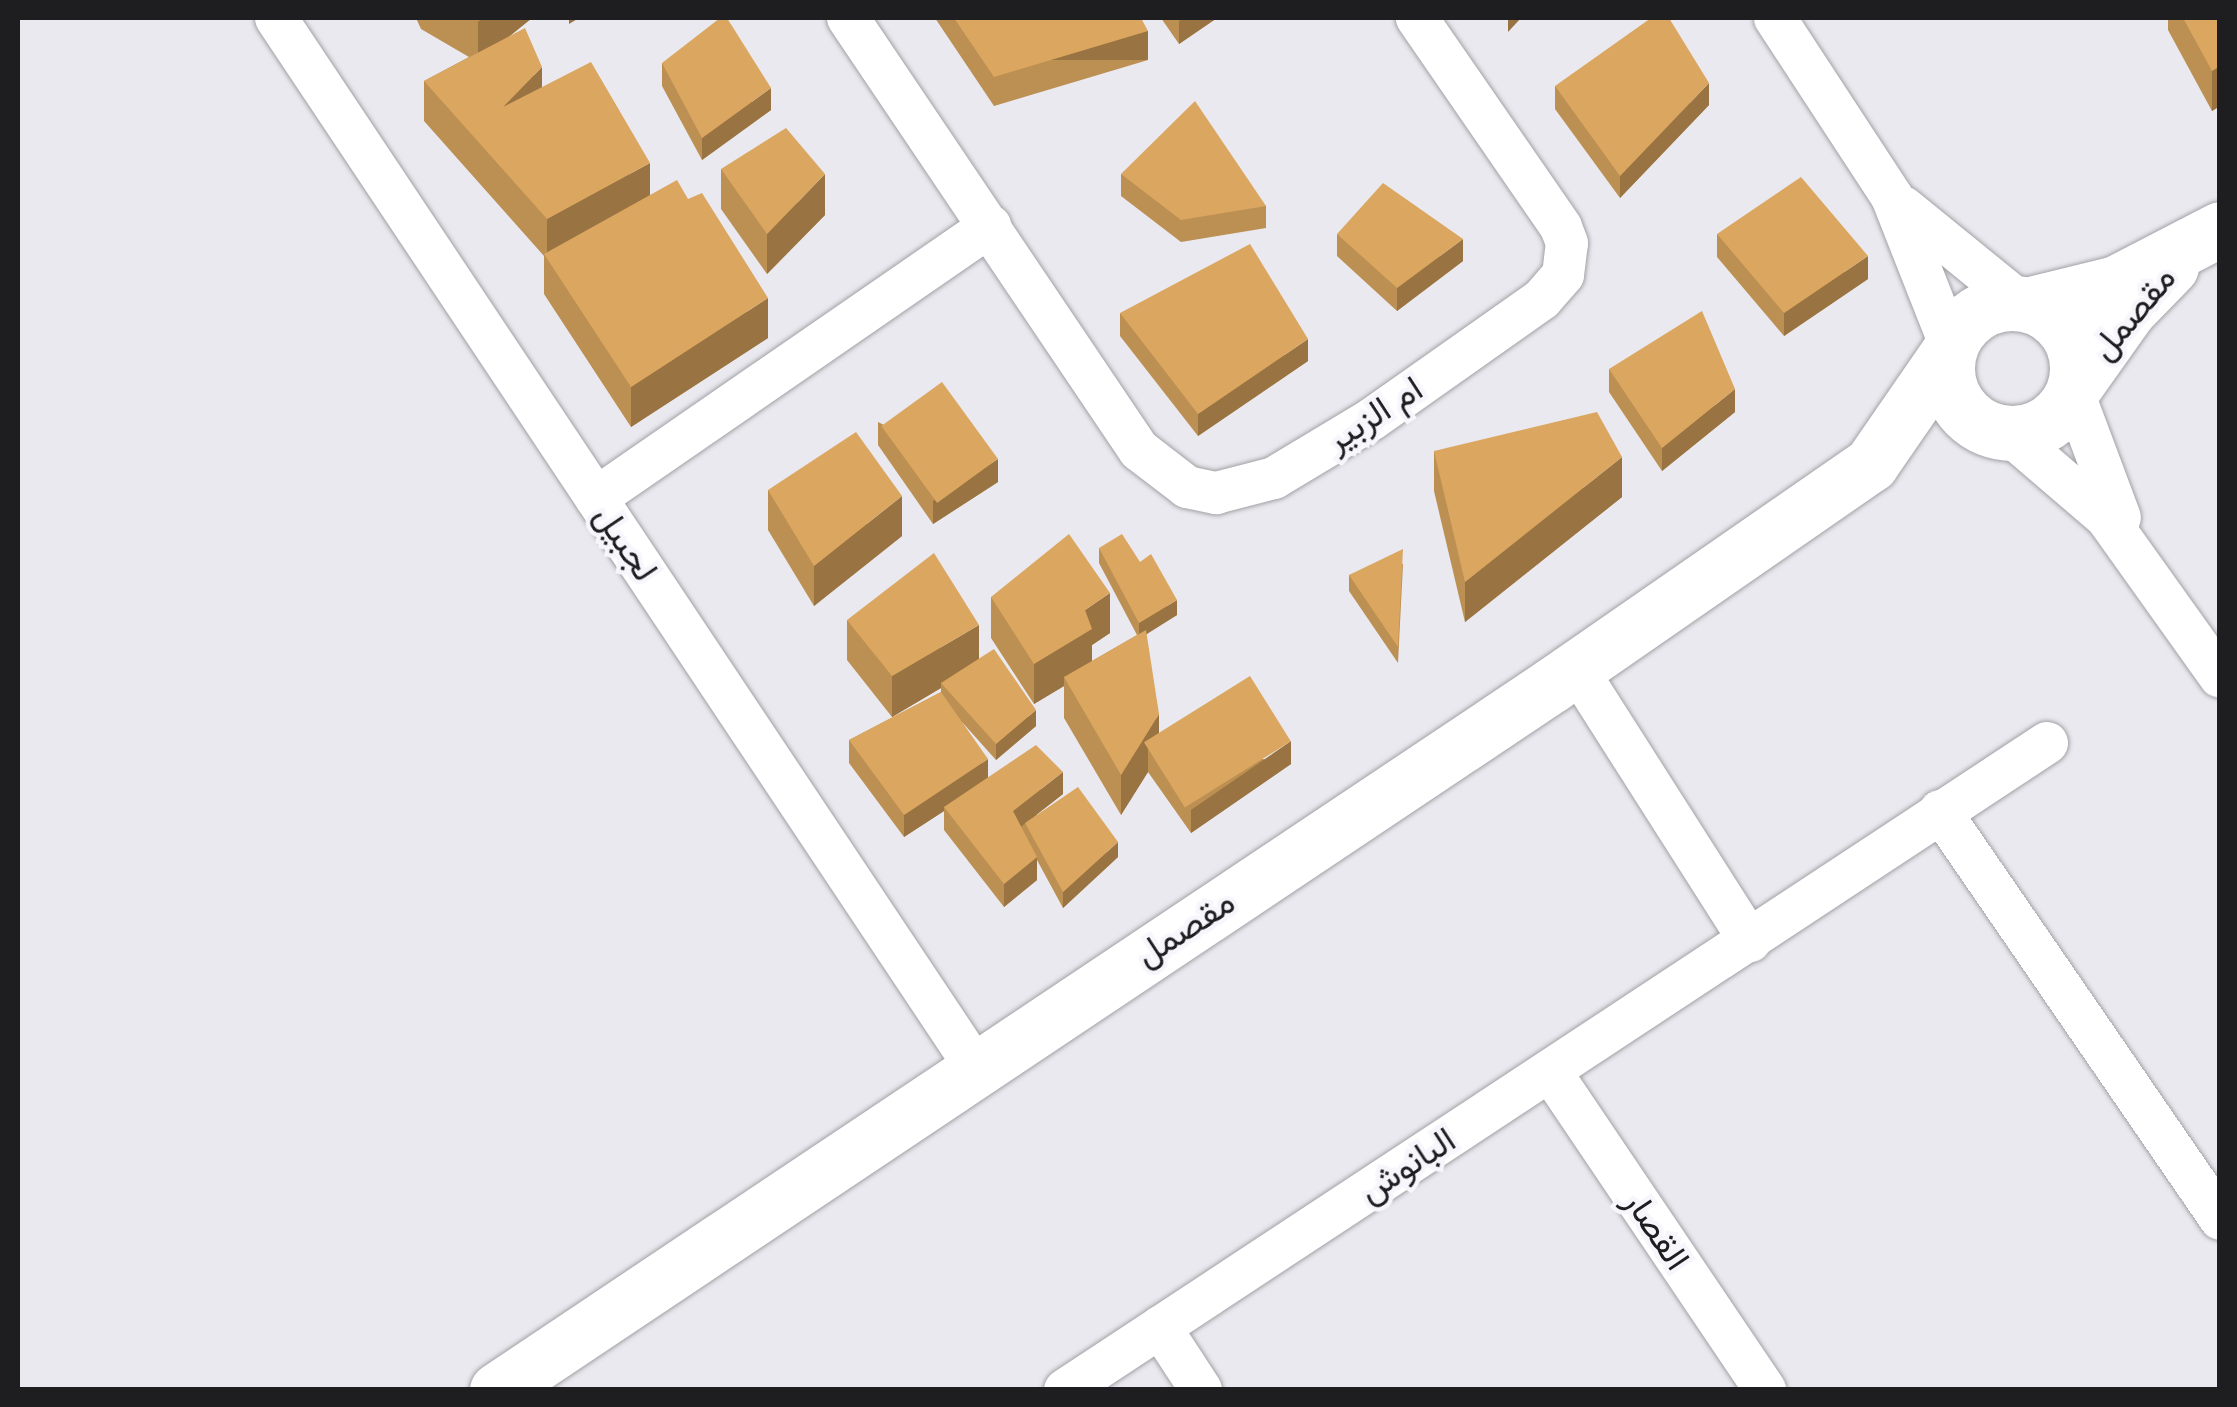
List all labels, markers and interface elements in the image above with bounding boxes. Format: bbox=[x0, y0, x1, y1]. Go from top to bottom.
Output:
street label: مقصمل bbox=[2082, 257, 2184, 369]
street label: ام الزبير bbox=[1318, 367, 1430, 461]
street label: لجبيل bbox=[585, 497, 667, 589]
street label: مقصمل bbox=[1128, 881, 1242, 975]
street label: البانوش bbox=[1351, 1118, 1463, 1212]
street label: القصار bbox=[1615, 1182, 1699, 1278]

